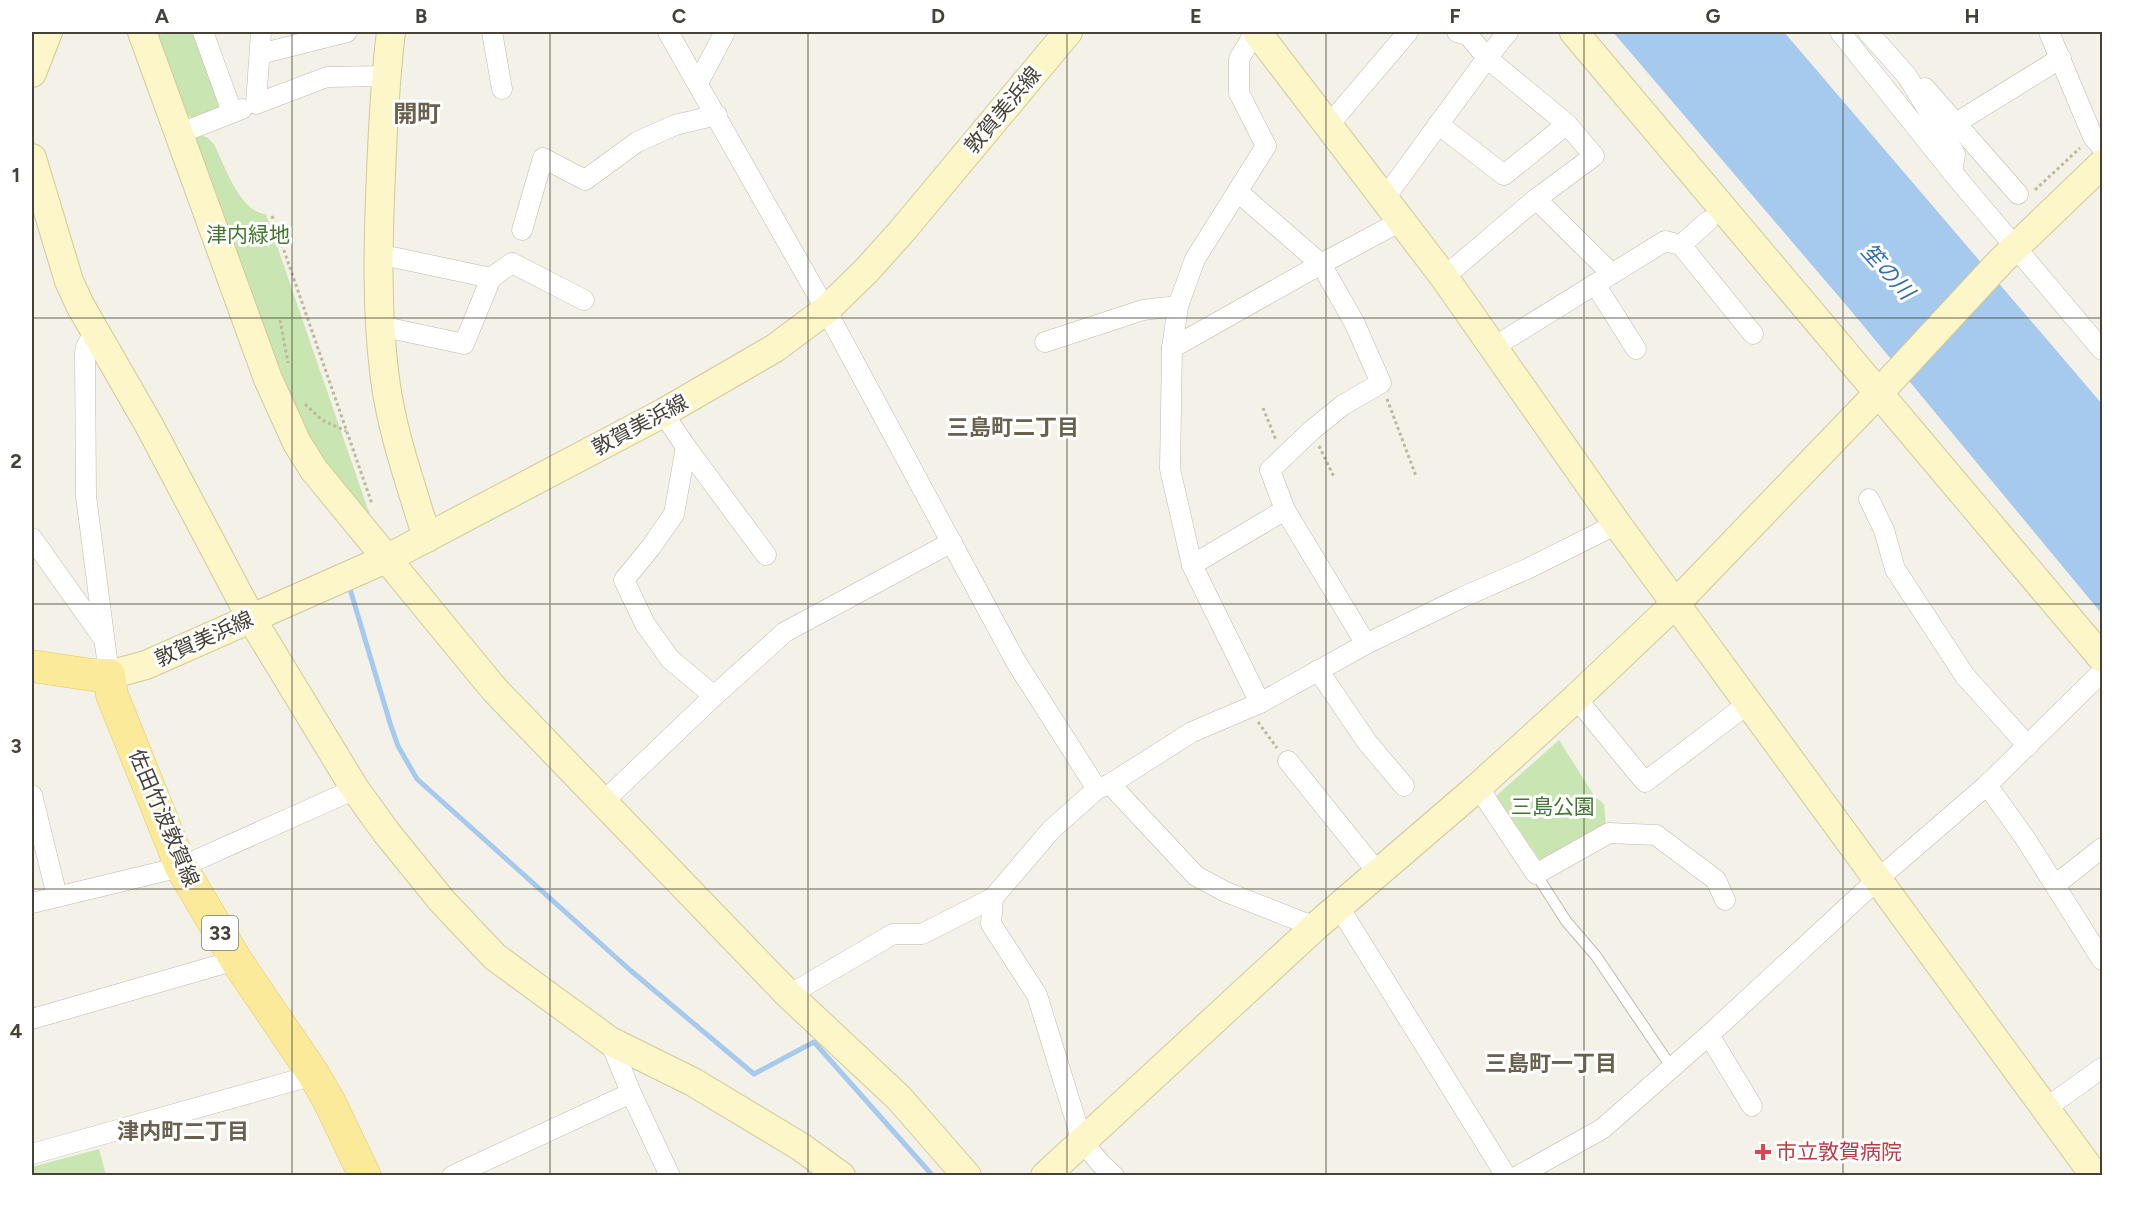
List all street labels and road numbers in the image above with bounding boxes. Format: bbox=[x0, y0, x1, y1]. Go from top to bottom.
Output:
street label: 敦賀美浜線 bbox=[959, 61, 1046, 158]
street label: 敦賀美浜線 bbox=[588, 389, 692, 460]
street label: 敦賀美浜線 bbox=[151, 606, 257, 671]
street label: 佐田竹波敦賀線 bbox=[124, 745, 205, 890]
road number: 33 bbox=[202, 916, 238, 950]

